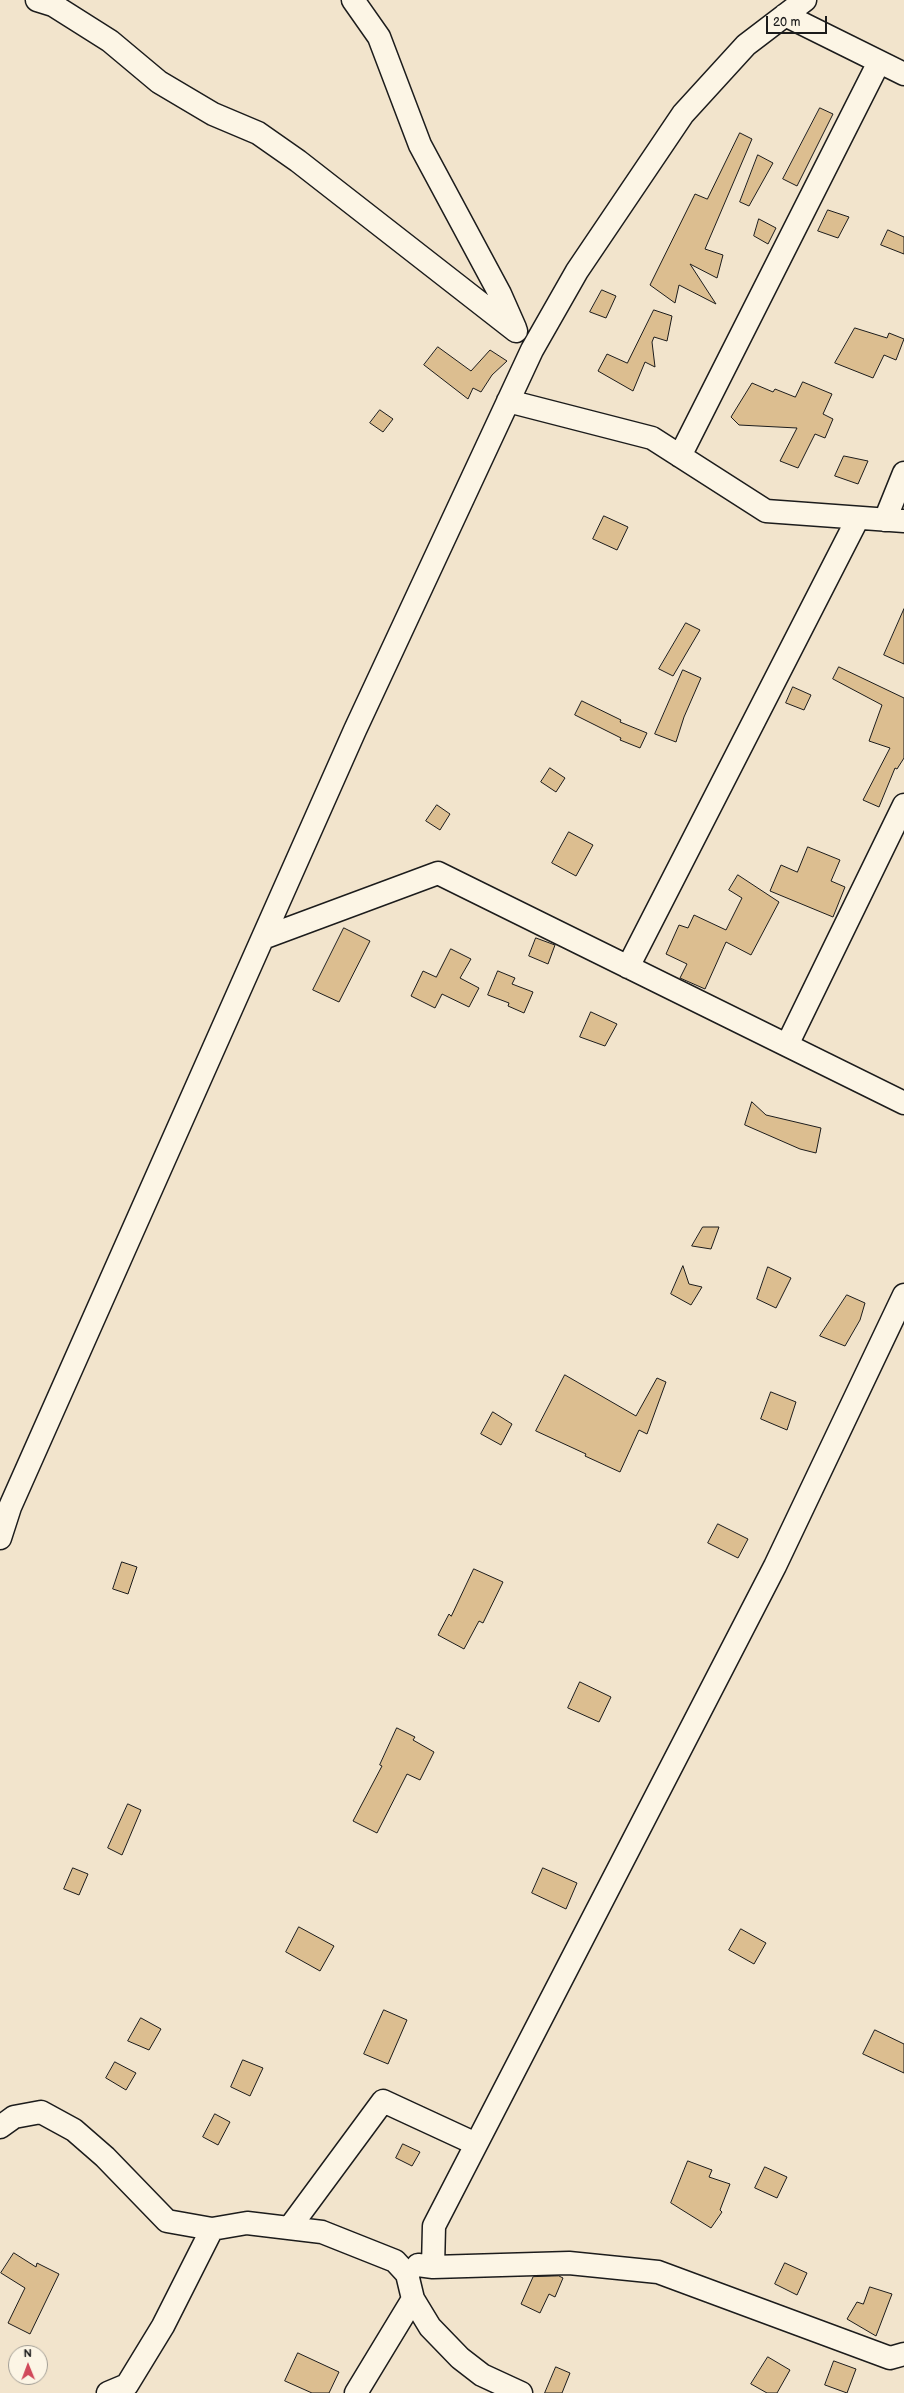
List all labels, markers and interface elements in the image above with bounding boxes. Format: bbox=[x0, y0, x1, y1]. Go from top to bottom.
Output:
scale bar bbox=[768, 8, 829, 34]
text: 20 m bbox=[773, 15, 800, 30]
north arrow bbox=[8, 2345, 48, 2385]
text: N bbox=[24, 2347, 32, 2360]

